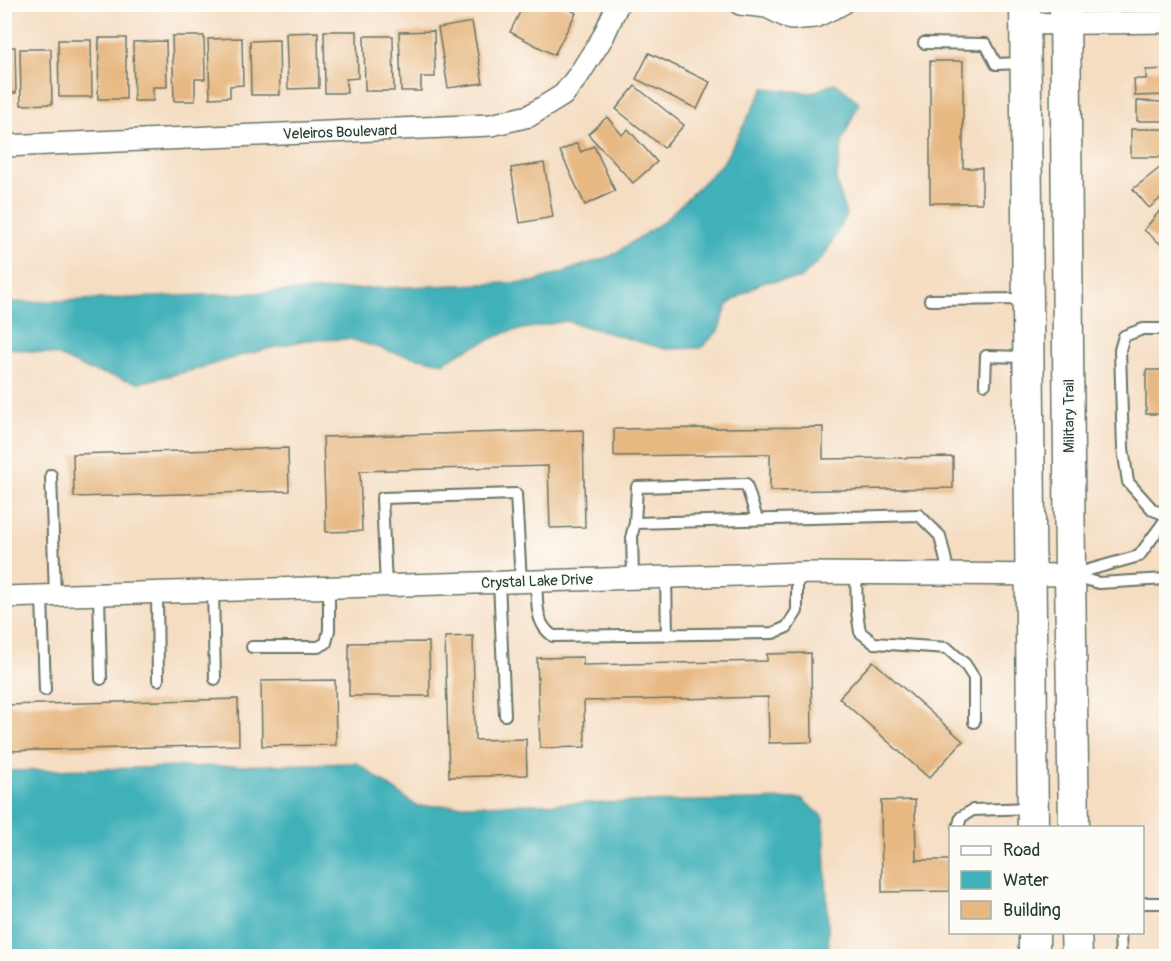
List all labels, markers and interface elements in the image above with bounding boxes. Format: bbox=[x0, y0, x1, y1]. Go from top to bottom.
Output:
street label: Veleiros Boulevard bbox=[283, 121, 397, 144]
street label: Military Trail bbox=[1060, 379, 1079, 453]
street label: Crystal Lake Drive bbox=[481, 570, 594, 593]
legend bbox=[949, 826, 1144, 934]
text: Road bbox=[1003, 839, 1040, 862]
text: Water bbox=[1003, 869, 1049, 892]
text: Building bbox=[1003, 899, 1061, 922]

